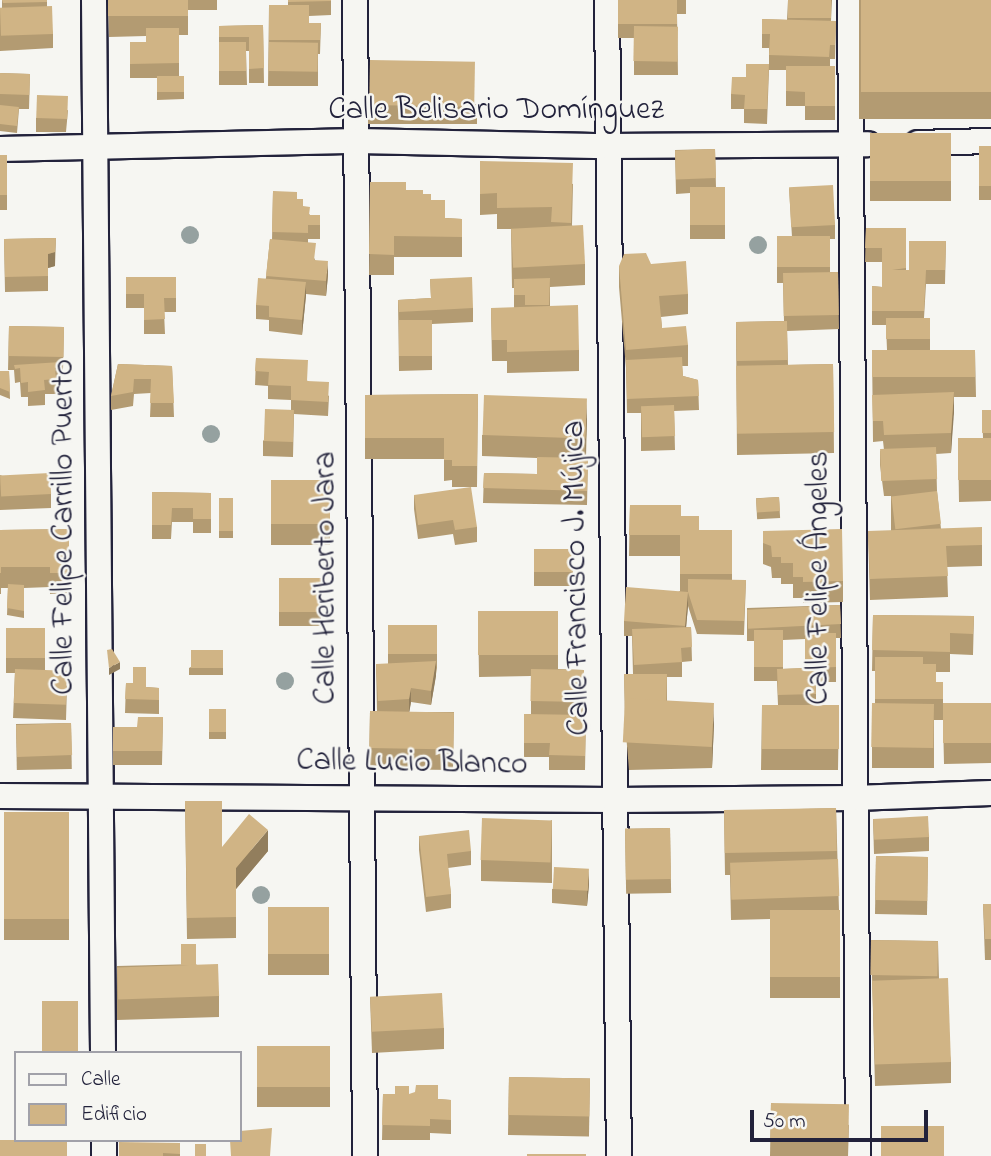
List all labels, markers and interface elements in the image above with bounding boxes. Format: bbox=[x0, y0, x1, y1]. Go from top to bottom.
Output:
street label: Calle Belisario Domínguez bbox=[328, 92, 664, 130]
street label: Calle Felipe Carrillo Puerto bbox=[46, 359, 84, 695]
street label: Calle Francisco J. Mújica bbox=[556, 420, 600, 736]
street label: Calle Heriberto Jara bbox=[308, 451, 346, 705]
street label: Calle Felipe Ángeles bbox=[801, 451, 839, 705]
street label: Calle Lucio Blanco bbox=[296, 743, 528, 785]
legend bbox=[14, 1051, 242, 1142]
text: Calle bbox=[81, 1065, 120, 1095]
scale bar bbox=[753, 1096, 932, 1140]
text: Edificio bbox=[81, 1100, 147, 1130]
text: 50 m bbox=[763, 1107, 806, 1137]

